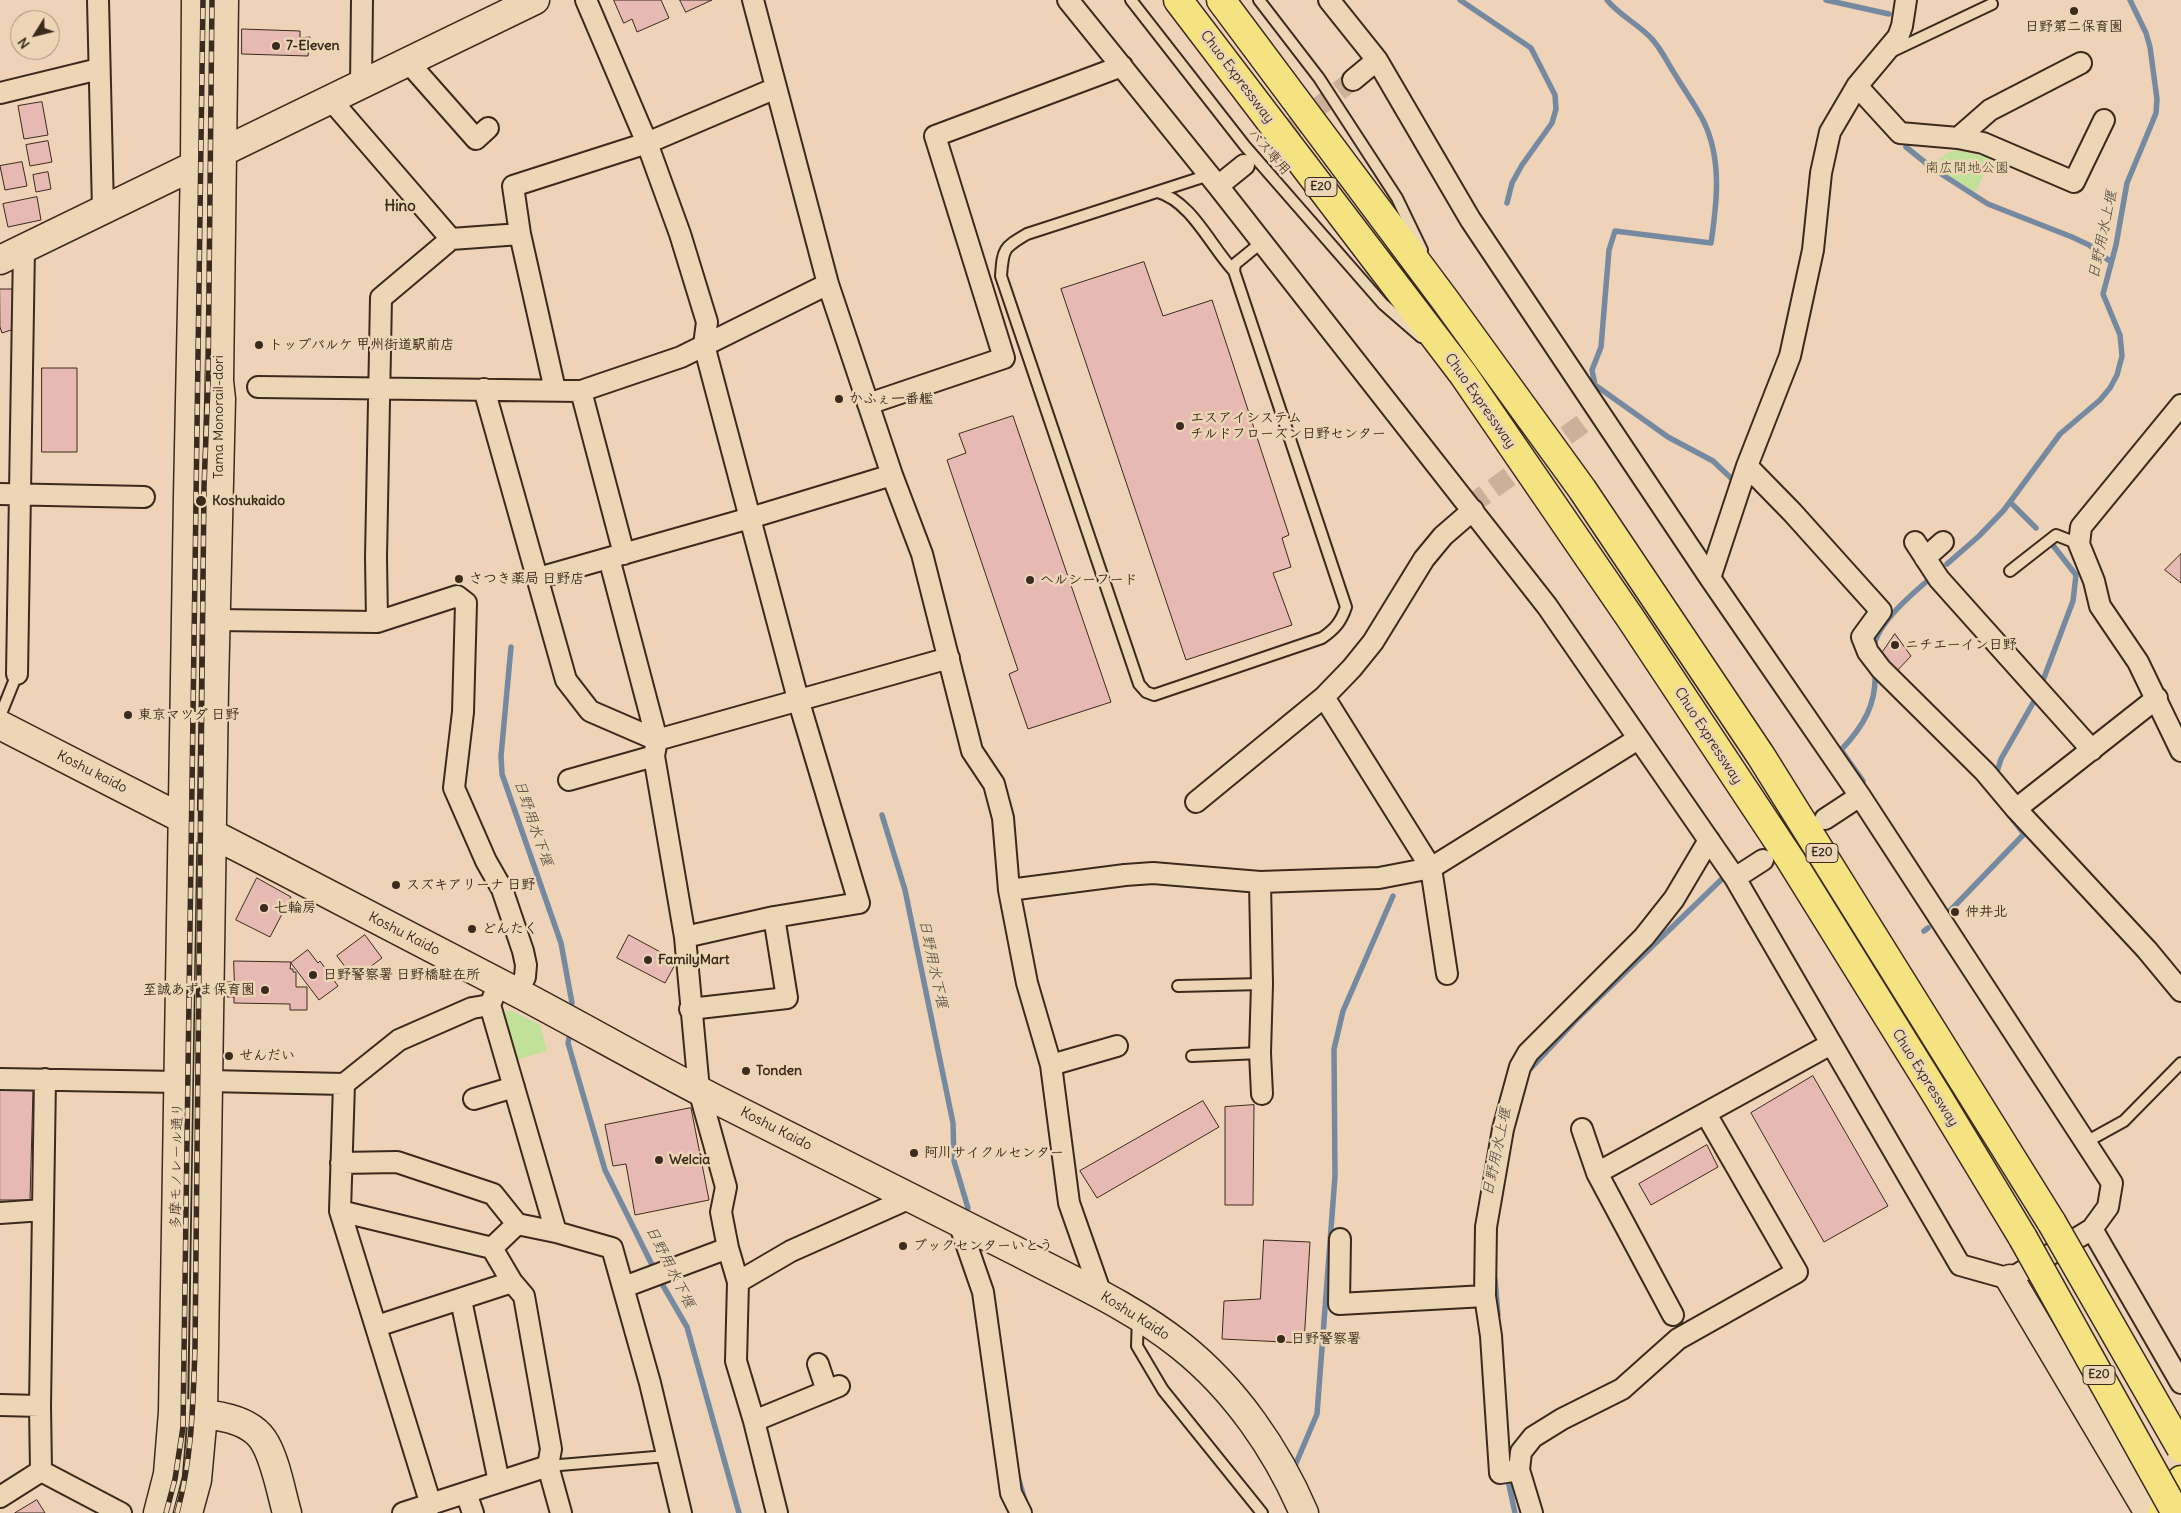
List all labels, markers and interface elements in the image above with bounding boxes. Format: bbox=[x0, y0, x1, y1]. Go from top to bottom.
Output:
marker: 日野第二保育園 bbox=[2068, 5, 2080, 17]
north arrow bbox=[10, 10, 60, 60]
place label: 日野第二保育園 bbox=[2025, 19, 2123, 35]
street label: Chuo Expressway bbox=[1197, 27, 1277, 127]
text: N bbox=[14, 34, 34, 52]
place label: 7-Eleven bbox=[286, 38, 340, 54]
marker: 7-Eleven bbox=[270, 40, 282, 52]
street label: バス専用 bbox=[1244, 125, 1294, 179]
park label: 南広間地公園 bbox=[1925, 160, 2009, 176]
road number: E20 bbox=[1305, 178, 1337, 196]
water label: 日野用水上堰 bbox=[2085, 189, 2121, 281]
district label: Hino bbox=[384, 198, 416, 216]
place label: トップパルケ 甲州街道駅前店 bbox=[269, 337, 454, 353]
marker: トップパルケ 甲州街道駅前店 bbox=[253, 339, 265, 351]
street label: Chuo Expressway bbox=[1441, 350, 1519, 452]
street label: Tama Monorail-dori bbox=[211, 355, 227, 479]
place label: かふぇ一番艦 bbox=[849, 391, 933, 407]
marker: かふぇ一番艦 bbox=[833, 393, 845, 405]
place label: エスアイシステム チルドフローズン日野センター bbox=[1190, 410, 1386, 442]
marker: エスアイシステム チルドフローズン日野センター bbox=[1174, 420, 1186, 432]
place label: Koshukaido bbox=[212, 493, 285, 509]
marker: Koshukaido bbox=[194, 494, 208, 508]
place label: さつき薬局 日野店 bbox=[469, 571, 584, 587]
place label: ヘルシーフード bbox=[1040, 572, 1138, 588]
marker: さつき薬局 日野店 bbox=[453, 573, 465, 585]
marker: ヘルシーフード bbox=[1024, 574, 1036, 586]
place label: ニチエーイン日野 bbox=[1905, 637, 2017, 653]
marker: ニチエーイン日野 bbox=[1889, 639, 1901, 651]
street label: Chuo Expressway bbox=[1670, 684, 1746, 788]
place label: 東京マツダ 日野 bbox=[138, 707, 239, 723]
marker: 東京マツダ 日野 bbox=[122, 709, 134, 721]
street label: Koshu kaido bbox=[54, 747, 130, 797]
water label: 日野用水下堰 bbox=[510, 778, 556, 868]
road number: E20 bbox=[1806, 844, 1838, 862]
place label: スズキアリーナ 日野 bbox=[406, 877, 535, 893]
marker: スズキアリーナ 日野 bbox=[390, 879, 402, 891]
place label: 七輪房 bbox=[274, 900, 316, 916]
marker: 七輪房 bbox=[258, 902, 270, 914]
place label: 仲井北 bbox=[1965, 904, 2007, 920]
marker: 仲井北 bbox=[1949, 906, 1961, 918]
street label: Koshu Kaido bbox=[365, 909, 443, 959]
water label: 日野用水下堰 bbox=[915, 918, 951, 1010]
place label: どんたく bbox=[482, 921, 538, 937]
marker: どんたく bbox=[466, 923, 478, 935]
place label: FamilyMart bbox=[658, 952, 729, 968]
marker: FamilyMart bbox=[642, 954, 654, 966]
place label: 日野警察署 日野橋駐在所 bbox=[323, 967, 480, 983]
marker: 日野警察署 日野橋駐在所 bbox=[307, 969, 319, 981]
place label: 至誠あずま保育園 bbox=[143, 982, 255, 998]
marker: 至誠あずま保育園 bbox=[259, 984, 271, 996]
street label: Chuo Expressway bbox=[1888, 1026, 1962, 1130]
place label: せんだい bbox=[239, 1048, 295, 1064]
marker: せんだい bbox=[223, 1050, 235, 1062]
place label: Tonden bbox=[756, 1063, 802, 1079]
marker: Tonden bbox=[740, 1065, 752, 1077]
street label: 多摩モノレール通り bbox=[167, 1103, 187, 1229]
street label: Koshu Kaido bbox=[737, 1104, 815, 1154]
water label: 日野用水上堰 bbox=[1479, 1106, 1515, 1198]
place label: 阿川サイクルセンター bbox=[924, 1145, 1064, 1161]
marker: 阿川サイクルセンター bbox=[908, 1147, 920, 1159]
place label: Welcia bbox=[669, 1152, 710, 1168]
marker: Welcia bbox=[653, 1154, 665, 1166]
water label: 日野用水下堰 bbox=[642, 1223, 698, 1311]
place label: ブックセンターいとう bbox=[913, 1238, 1053, 1254]
marker: ブックセンターいとう bbox=[897, 1240, 909, 1252]
street label: Koshu Kaido bbox=[1097, 1288, 1173, 1344]
place label: 日野警察署 bbox=[1291, 1331, 1361, 1347]
marker: 日野警察署 bbox=[1275, 1333, 1287, 1345]
road number: E20 bbox=[2083, 1366, 2115, 1384]

